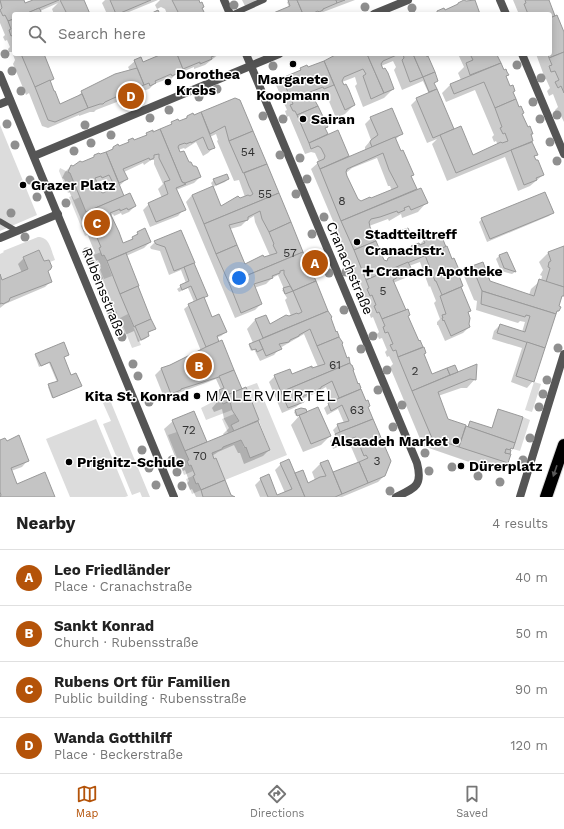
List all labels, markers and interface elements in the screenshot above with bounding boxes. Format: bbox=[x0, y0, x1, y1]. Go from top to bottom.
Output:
search box bbox=[12, 12, 552, 56]
icon: search bbox=[26, 23, 48, 45]
text: Search here bbox=[58, 25, 146, 43]
marker: Margarete Koopmann bbox=[288, 59, 298, 69]
place label: Dorothea Krebs bbox=[176, 66, 241, 98]
place label: Margarete Koopmann bbox=[256, 71, 330, 103]
marker: Dorothea Krebs bbox=[163, 77, 173, 87]
pin: D bbox=[118, 81, 144, 111]
place label: Sairan bbox=[311, 111, 355, 127]
marker: Sairan bbox=[298, 114, 308, 124]
house number: 54 bbox=[241, 145, 255, 159]
place label: Grazer Platz bbox=[31, 177, 115, 193]
marker: Grazer Platz bbox=[18, 180, 28, 190]
house number: 55 bbox=[258, 187, 272, 201]
house number: 8 bbox=[338, 194, 346, 208]
pin: C bbox=[84, 208, 110, 238]
street label: Cranachstraße bbox=[323, 219, 377, 317]
place label: Stadtteiltreff Cranachstr. bbox=[365, 226, 457, 258]
marker: Stadtteiltreff Cranachstr. bbox=[352, 237, 362, 247]
street label: Rubensstraße bbox=[79, 245, 129, 339]
house number: 57 bbox=[283, 246, 297, 260]
pin: A bbox=[302, 248, 328, 278]
place label: Cranach Apotheke bbox=[376, 263, 503, 279]
marker: Cranach Apotheke bbox=[363, 266, 373, 276]
your location bbox=[229, 268, 249, 288]
house number: 5 bbox=[380, 284, 387, 298]
pin: B bbox=[186, 351, 212, 381]
house number: 61 bbox=[329, 358, 341, 372]
house number: 2 bbox=[412, 364, 419, 378]
district label: MALERVIERTEL bbox=[205, 386, 337, 405]
place label: Kita St. Konrad bbox=[85, 388, 189, 404]
marker: Kita St. Konrad bbox=[192, 391, 202, 401]
house number: 63 bbox=[350, 403, 364, 417]
house number: 72 bbox=[182, 423, 196, 437]
place label: Alsaadeh Market bbox=[331, 433, 448, 449]
marker: Alsaadeh Market bbox=[451, 436, 461, 446]
house number: 70 bbox=[193, 449, 207, 463]
place label: Prignitz-Schule bbox=[77, 454, 184, 470]
house number: 3 bbox=[374, 454, 381, 468]
marker: Prignitz-Schule bbox=[64, 457, 74, 467]
place label: Dürerplatz bbox=[469, 458, 542, 474]
marker: Dürerplatz bbox=[456, 461, 466, 471]
one-way arrow bbox=[552, 465, 558, 477]
text: Nearby bbox=[16, 513, 75, 533]
text: 4 results bbox=[492, 516, 548, 531]
text: Leo Friedländer bbox=[54, 561, 170, 579]
text: A bbox=[25, 570, 33, 585]
text: 40 m bbox=[515, 570, 548, 585]
text: Place · Cranachstraße bbox=[54, 579, 192, 594]
text: Sankt Konrad bbox=[54, 617, 154, 635]
text: B bbox=[25, 626, 33, 641]
text: 50 m bbox=[516, 626, 548, 641]
text: Church · Rubensstraße bbox=[54, 635, 199, 650]
text: Rubens Ort für Familien bbox=[54, 673, 230, 691]
text: C bbox=[25, 682, 33, 697]
text: 90 m bbox=[515, 682, 548, 697]
text: Public building · Rubensstraße bbox=[54, 691, 247, 706]
text: Wanda Gotthilff bbox=[54, 729, 172, 747]
text: D bbox=[24, 738, 34, 753]
text: 120 m bbox=[510, 738, 548, 753]
text: Place · Beckerstraße bbox=[54, 747, 183, 762]
tab: Map bbox=[76, 783, 98, 820]
tab: Directions bbox=[250, 783, 304, 820]
tab: Saved bbox=[456, 783, 488, 820]

